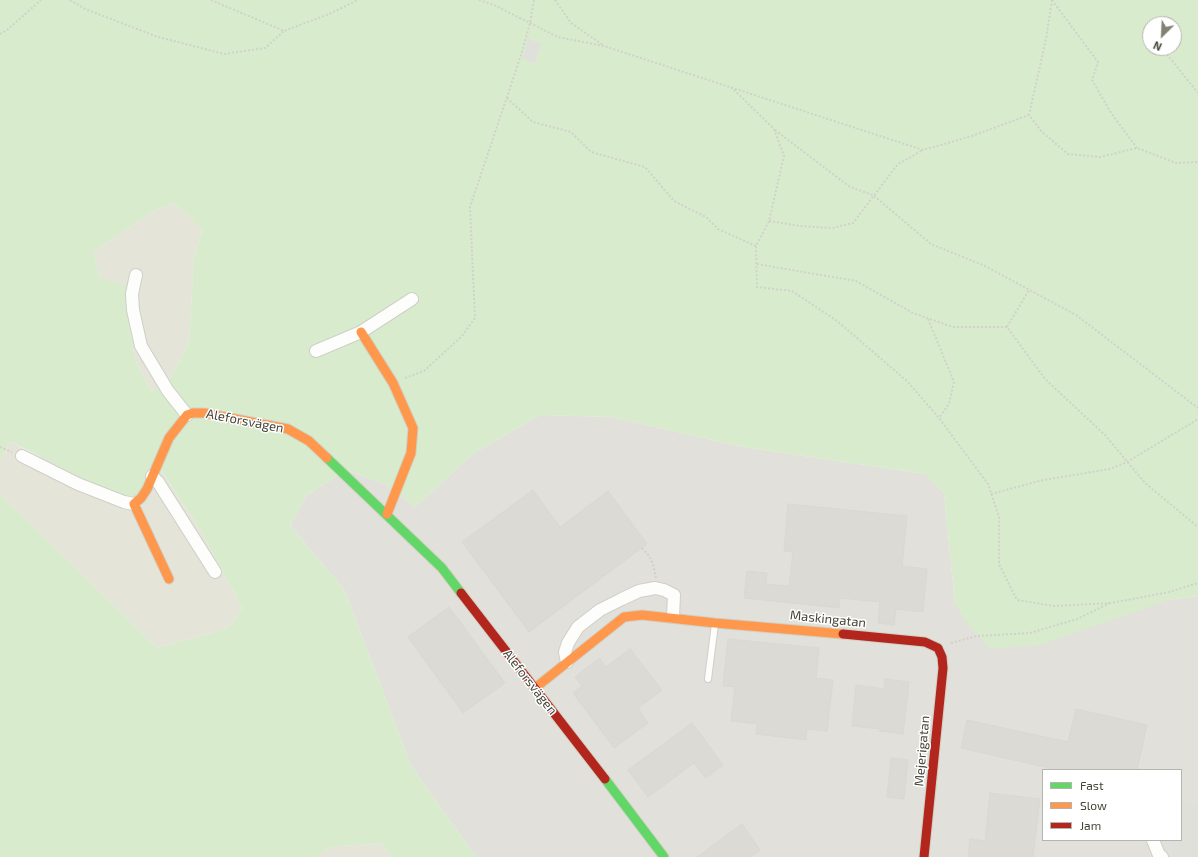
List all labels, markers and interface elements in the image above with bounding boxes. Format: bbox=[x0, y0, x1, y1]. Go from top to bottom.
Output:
north arrow bbox=[1142, 16, 1182, 56]
text: N bbox=[1151, 39, 1164, 54]
street label: Aleforsvägen bbox=[205, 406, 285, 436]
street label: Maskingatan bbox=[789, 607, 867, 631]
street label: Aleforsvägen bbox=[500, 646, 560, 718]
street label: Mejerigatan bbox=[911, 715, 933, 787]
legend bbox=[1042, 769, 1182, 841]
text: Fast bbox=[1080, 778, 1103, 792]
text: Slow bbox=[1080, 798, 1107, 812]
text: Jam bbox=[1080, 818, 1101, 832]

